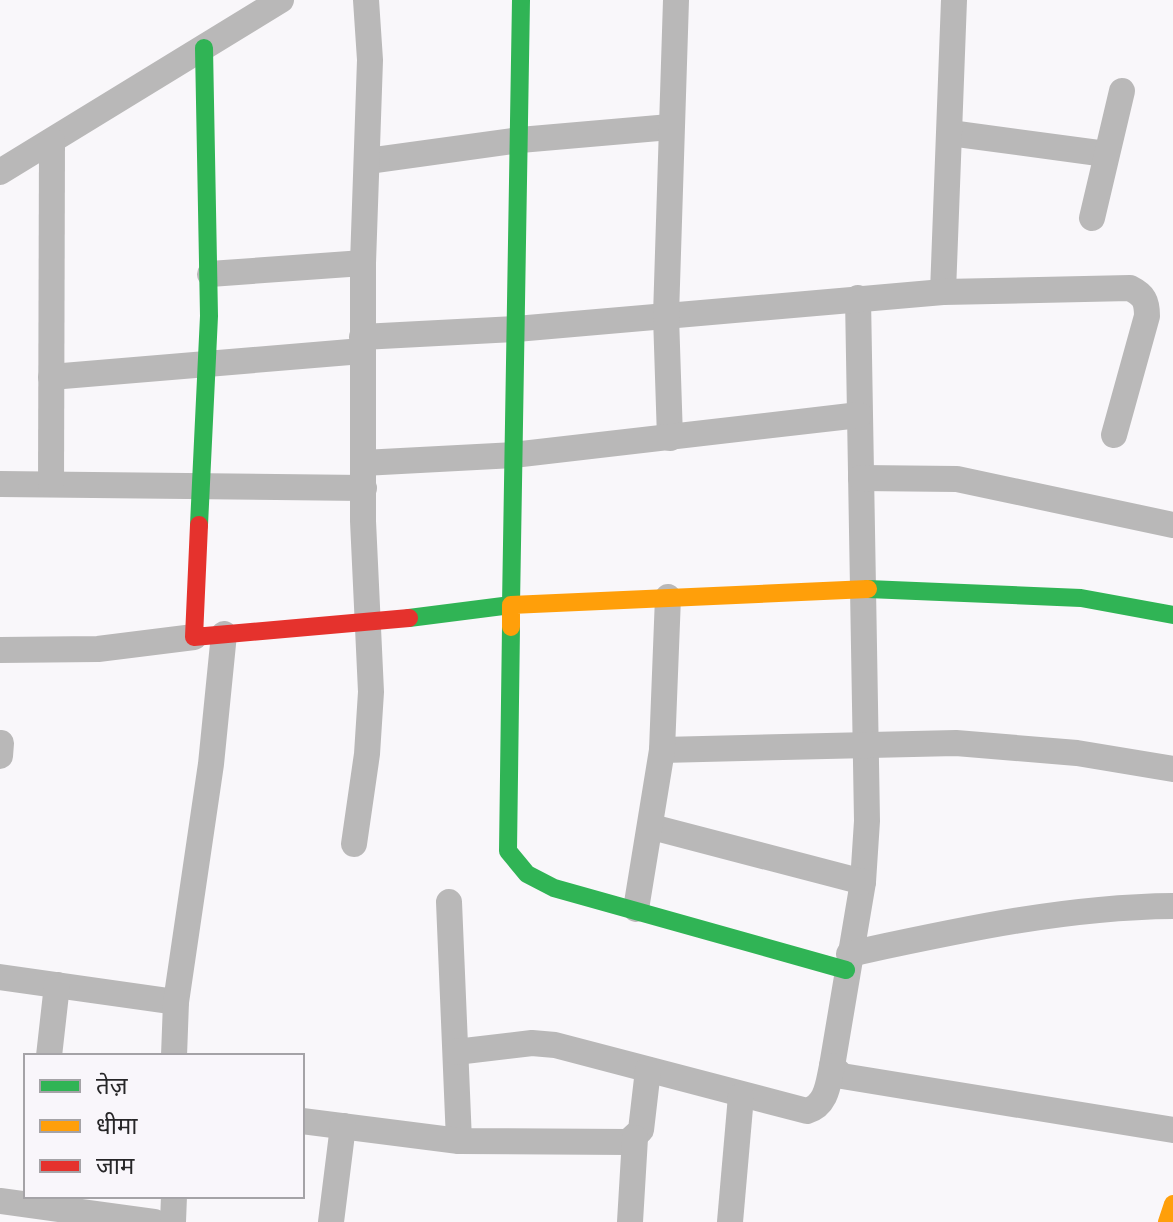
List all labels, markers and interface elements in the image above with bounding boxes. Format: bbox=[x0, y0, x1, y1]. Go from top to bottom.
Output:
legend bbox=[24, 1054, 304, 1198]
text: तेज़ bbox=[96, 1071, 129, 1100]
text: धीमा bbox=[96, 1111, 138, 1140]
text: जाम bbox=[96, 1151, 135, 1180]

